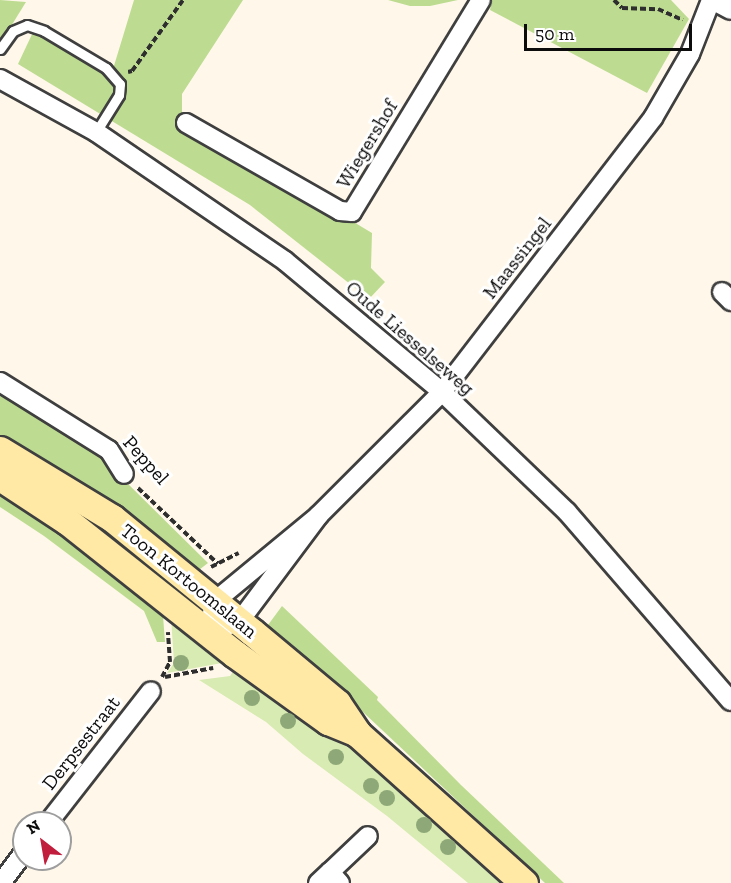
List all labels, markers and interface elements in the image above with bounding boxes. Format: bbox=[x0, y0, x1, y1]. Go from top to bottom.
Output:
scale bar bbox=[527, 12, 695, 50]
text: 50 m bbox=[535, 23, 574, 45]
street label: Wiegershof bbox=[331, 96, 403, 192]
street label: Maassingel bbox=[478, 212, 556, 304]
street label: Oude Liesselseweg bbox=[341, 276, 479, 400]
street label: Peppel bbox=[118, 431, 174, 489]
street label: Toon Kortoomslaan bbox=[116, 519, 262, 643]
street label: Derpsestraat bbox=[37, 691, 125, 795]
north arrow bbox=[12, 811, 72, 871]
text: N bbox=[23, 816, 44, 838]

